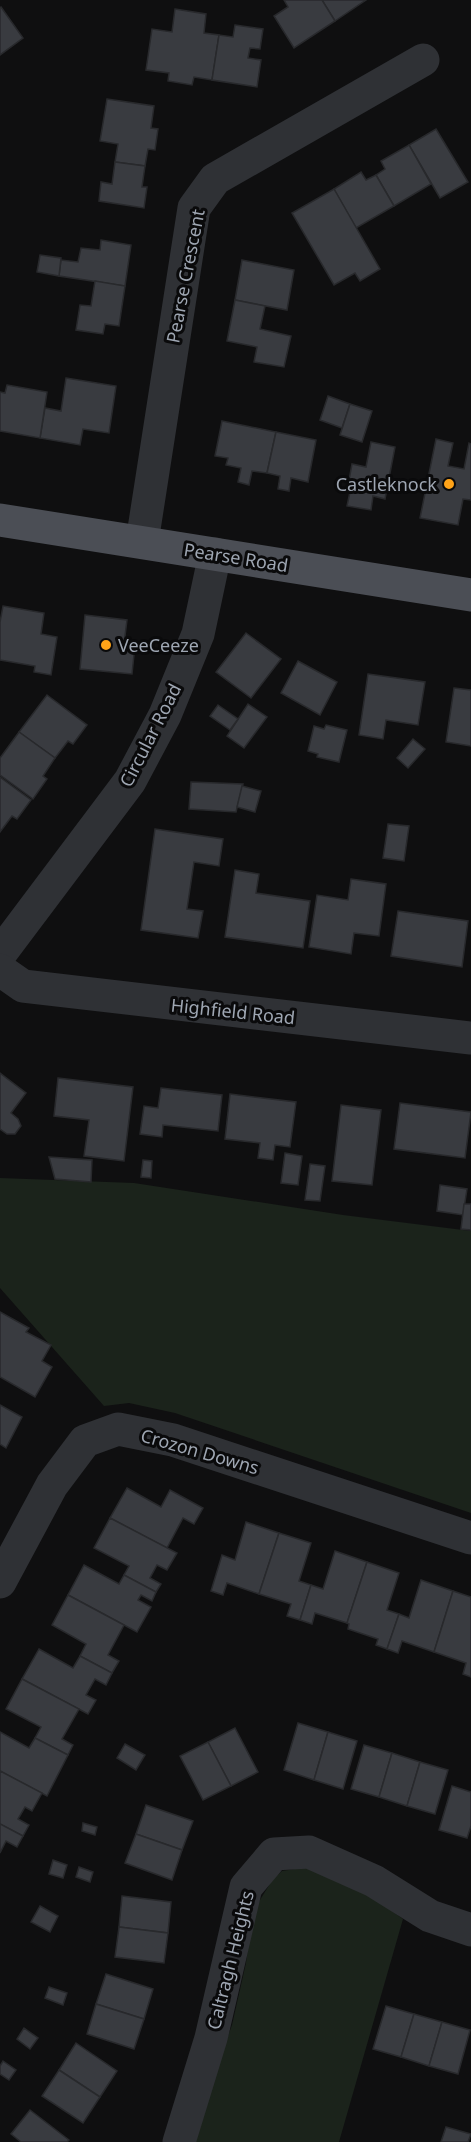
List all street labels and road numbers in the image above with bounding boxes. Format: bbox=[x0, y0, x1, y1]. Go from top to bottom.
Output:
street label: Pearse Crescent bbox=[160, 207, 210, 345]
street label: Pearse Road bbox=[182, 537, 290, 577]
street label: Circular Road bbox=[114, 679, 186, 791]
street label: Highfield Road bbox=[170, 993, 296, 1029]
street label: Crozon Downs bbox=[138, 1423, 262, 1479]
street label: Caltragh Heights bbox=[201, 1888, 259, 2032]

